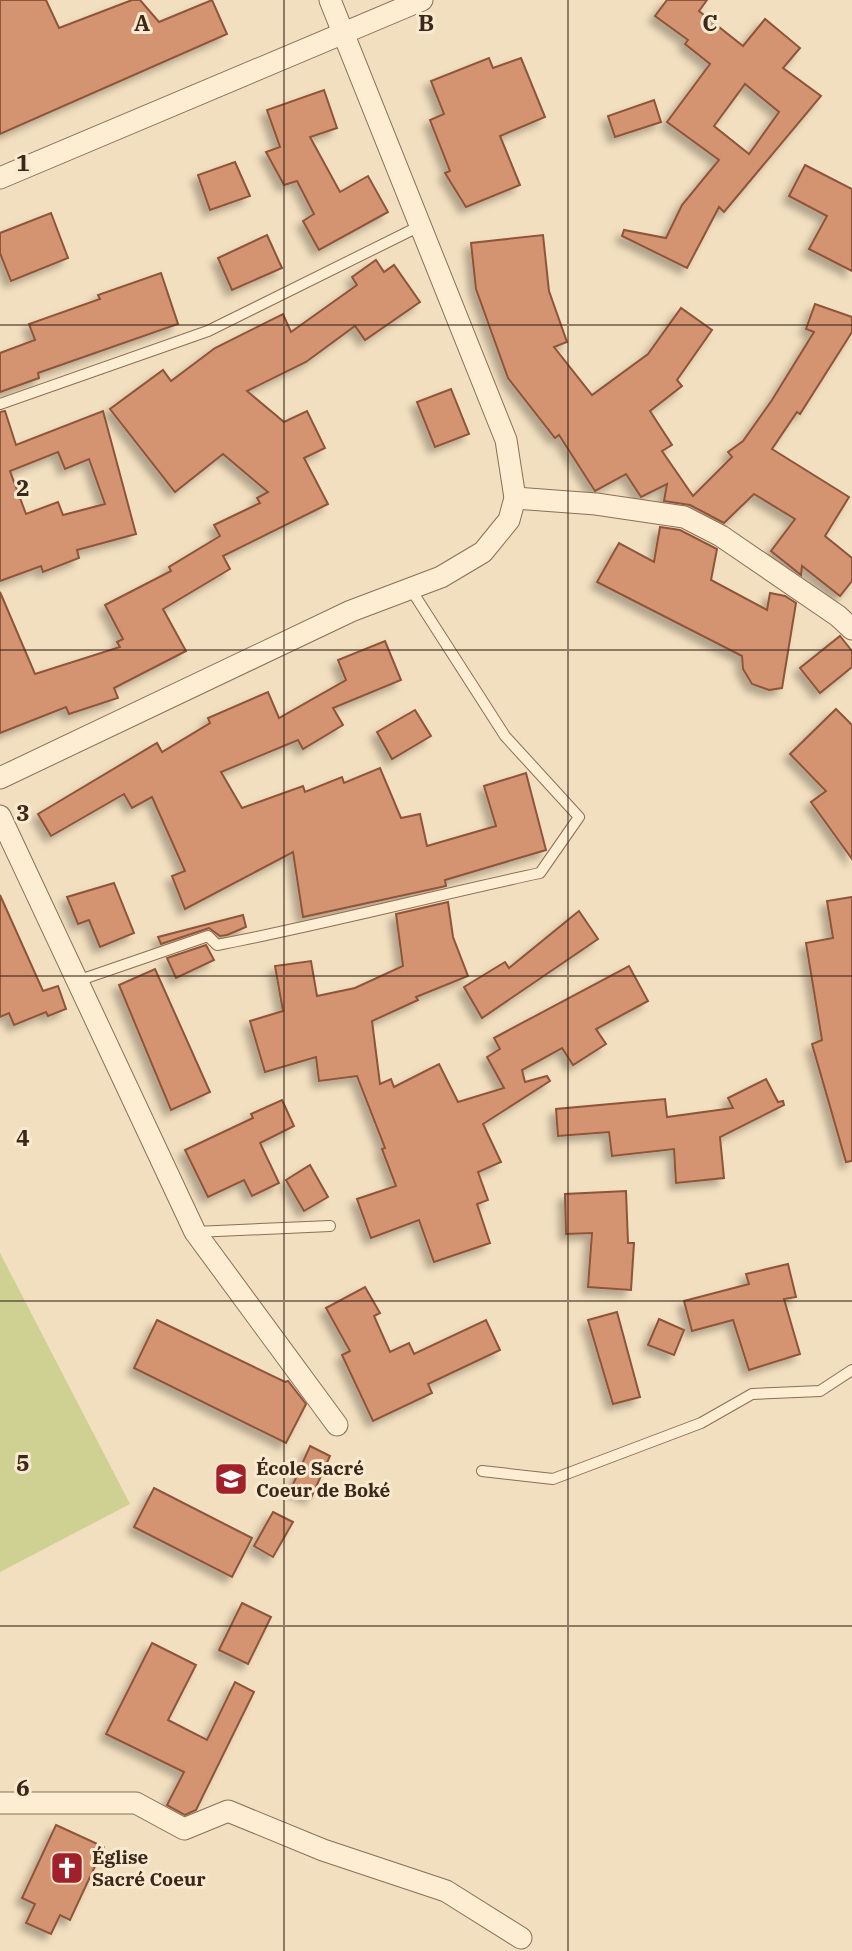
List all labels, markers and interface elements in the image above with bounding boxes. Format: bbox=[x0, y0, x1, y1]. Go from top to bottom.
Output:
text: A bbox=[134, 7, 150, 37]
text: B bbox=[418, 7, 434, 37]
text: C bbox=[702, 7, 718, 37]
text: 1 bbox=[16, 147, 30, 177]
text: 2 bbox=[16, 472, 30, 502]
text: 3 bbox=[16, 797, 30, 827]
text: 4 bbox=[16, 1122, 30, 1152]
text: 5 bbox=[16, 1447, 30, 1477]
place label: École Sacré Coeur de Boké bbox=[256, 1456, 391, 1502]
school or university icon: École Sacré Coeur de Boké bbox=[212, 1460, 250, 1498]
text: 6 bbox=[16, 1772, 30, 1802]
place label: Église Sacré Coeur bbox=[92, 1845, 206, 1891]
church icon: Église Sacré Coeur bbox=[48, 1849, 86, 1887]

